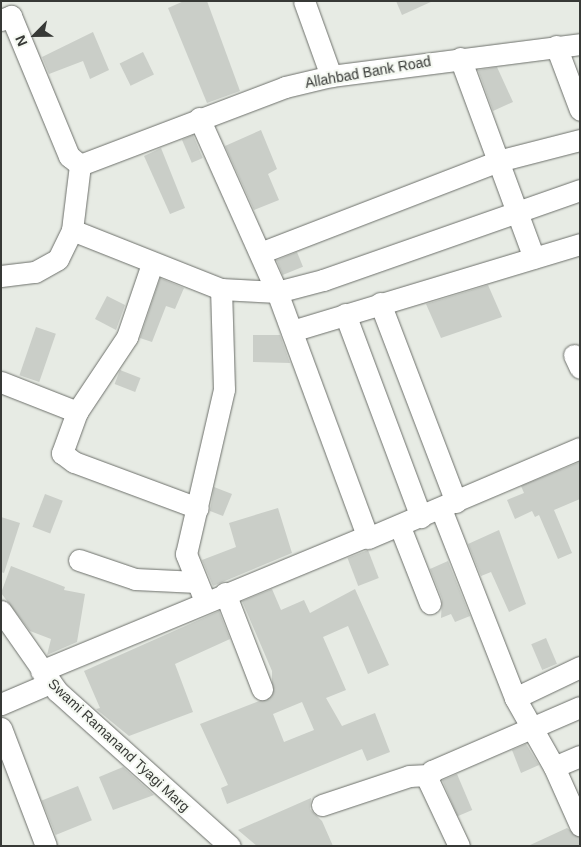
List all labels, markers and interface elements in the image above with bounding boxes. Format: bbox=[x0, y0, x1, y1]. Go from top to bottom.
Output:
north arrow bbox=[10, 10, 60, 60]
text: N bbox=[12, 33, 31, 49]
street label: Allahbad Bank Road bbox=[304, 53, 432, 91]
street label: Swami Ramanand Tyagi Marg bbox=[45, 675, 193, 815]

